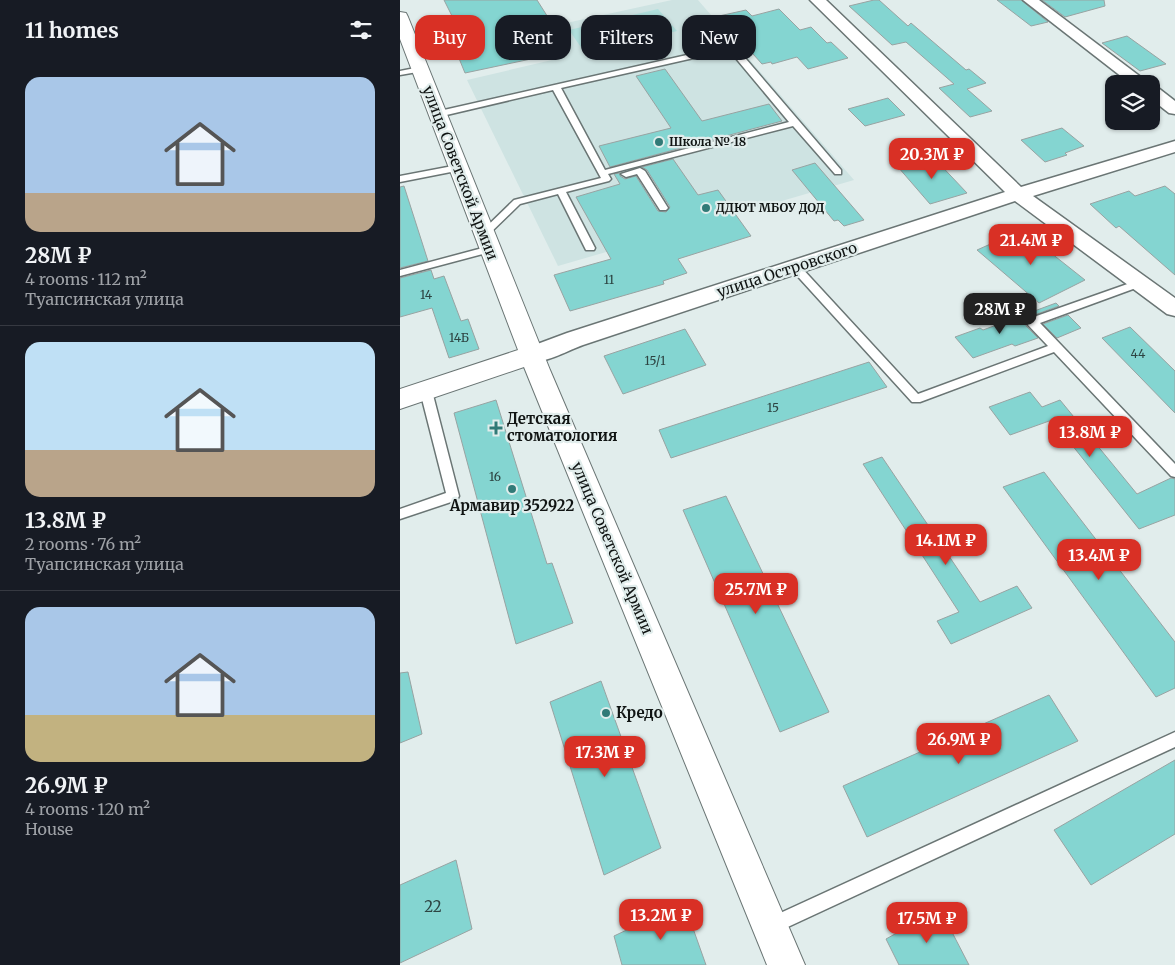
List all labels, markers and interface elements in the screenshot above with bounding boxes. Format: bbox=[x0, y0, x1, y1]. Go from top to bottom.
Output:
chip: Buy bbox=[415, 15, 485, 60]
chip: Rent bbox=[495, 15, 571, 60]
chip: Filters bbox=[581, 15, 672, 60]
chip: New bbox=[682, 15, 756, 60]
icon: filters bbox=[347, 16, 375, 44]
text: 11 homes bbox=[25, 17, 119, 44]
map controls bbox=[1105, 75, 1160, 130]
button: layers bbox=[1105, 75, 1160, 130]
street label: улица Советской Армии bbox=[418, 83, 503, 263]
icon: home bbox=[155, 109, 245, 199]
place label: Школа № 18 bbox=[669, 134, 746, 149]
marker: Школа № 18 bbox=[653, 136, 665, 148]
pin: 20.3M ₽ bbox=[886, 138, 978, 180]
text: 20.3M ₽ bbox=[900, 144, 964, 164]
place label: ДДЮТ МБОУ ДОД bbox=[716, 200, 825, 215]
marker: ДДЮТ МБОУ ДОД bbox=[700, 202, 712, 214]
pin: 21.4M ₽ bbox=[985, 224, 1077, 266]
text: 21.4M ₽ bbox=[1000, 230, 1062, 250]
street label: улица Островского bbox=[714, 238, 860, 301]
text: 28M ₽ bbox=[25, 242, 92, 269]
text: 4 rooms · 112 m² bbox=[25, 269, 147, 289]
house number: 11 bbox=[604, 272, 615, 287]
house number: 14 bbox=[420, 287, 433, 302]
text: Туапсинская улица bbox=[25, 289, 184, 309]
pin: 28M ₽ bbox=[965, 292, 1035, 335]
text: 28M ₽ bbox=[975, 299, 1025, 319]
house number: 14Б bbox=[449, 330, 469, 345]
house number: 44 bbox=[1131, 346, 1146, 361]
house number: 15/1 bbox=[644, 353, 666, 368]
icon: home bbox=[155, 375, 245, 465]
house number: 15 bbox=[767, 400, 779, 415]
place label: Детская стоматология bbox=[507, 409, 617, 445]
pin: 13.8M ₽ bbox=[1044, 416, 1136, 458]
marker: Детская стоматология bbox=[489, 421, 503, 435]
text: 13.8M ₽ bbox=[1059, 422, 1121, 442]
street label: улица Советской Армии bbox=[568, 459, 657, 637]
house number: 16 bbox=[489, 469, 501, 484]
marker: Армавир 352922 bbox=[506, 483, 518, 495]
place label: Армавир 352922 bbox=[449, 496, 574, 515]
text: 13.8M ₽ bbox=[25, 507, 106, 534]
pin: 14.1M ₽ bbox=[900, 524, 992, 566]
text: 14.1M ₽ bbox=[916, 530, 976, 550]
text: 2 rooms · 76 m² bbox=[25, 534, 141, 554]
pin: 13.4M ₽ bbox=[1053, 538, 1145, 581]
text: 13.4M ₽ bbox=[1068, 545, 1130, 565]
text: Туапсинская улица bbox=[25, 554, 184, 574]
pin: 25.7M ₽ bbox=[710, 572, 802, 615]
text: 25.7M ₽ bbox=[725, 579, 787, 599]
icon: home bbox=[155, 640, 245, 730]
place label: Кредо bbox=[616, 703, 663, 722]
marker: Кредо bbox=[600, 707, 612, 719]
pin: 26.9M ₽ bbox=[913, 722, 1005, 765]
text: 26.9M ₽ bbox=[927, 729, 991, 749]
pin: 17.3M ₽ bbox=[559, 736, 651, 778]
text: 17.3M ₽ bbox=[575, 742, 635, 762]
text: 26.9M ₽ bbox=[25, 772, 108, 799]
text: 4 rooms · 120 m² bbox=[25, 799, 150, 819]
text: House bbox=[25, 819, 73, 839]
house number: 22 bbox=[424, 897, 442, 916]
pin: 13.2M ₽ bbox=[615, 898, 707, 941]
pin: 17.5M ₽ bbox=[881, 902, 973, 944]
text: 13.2M ₽ bbox=[630, 905, 692, 925]
text: 17.5M ₽ bbox=[897, 908, 957, 928]

